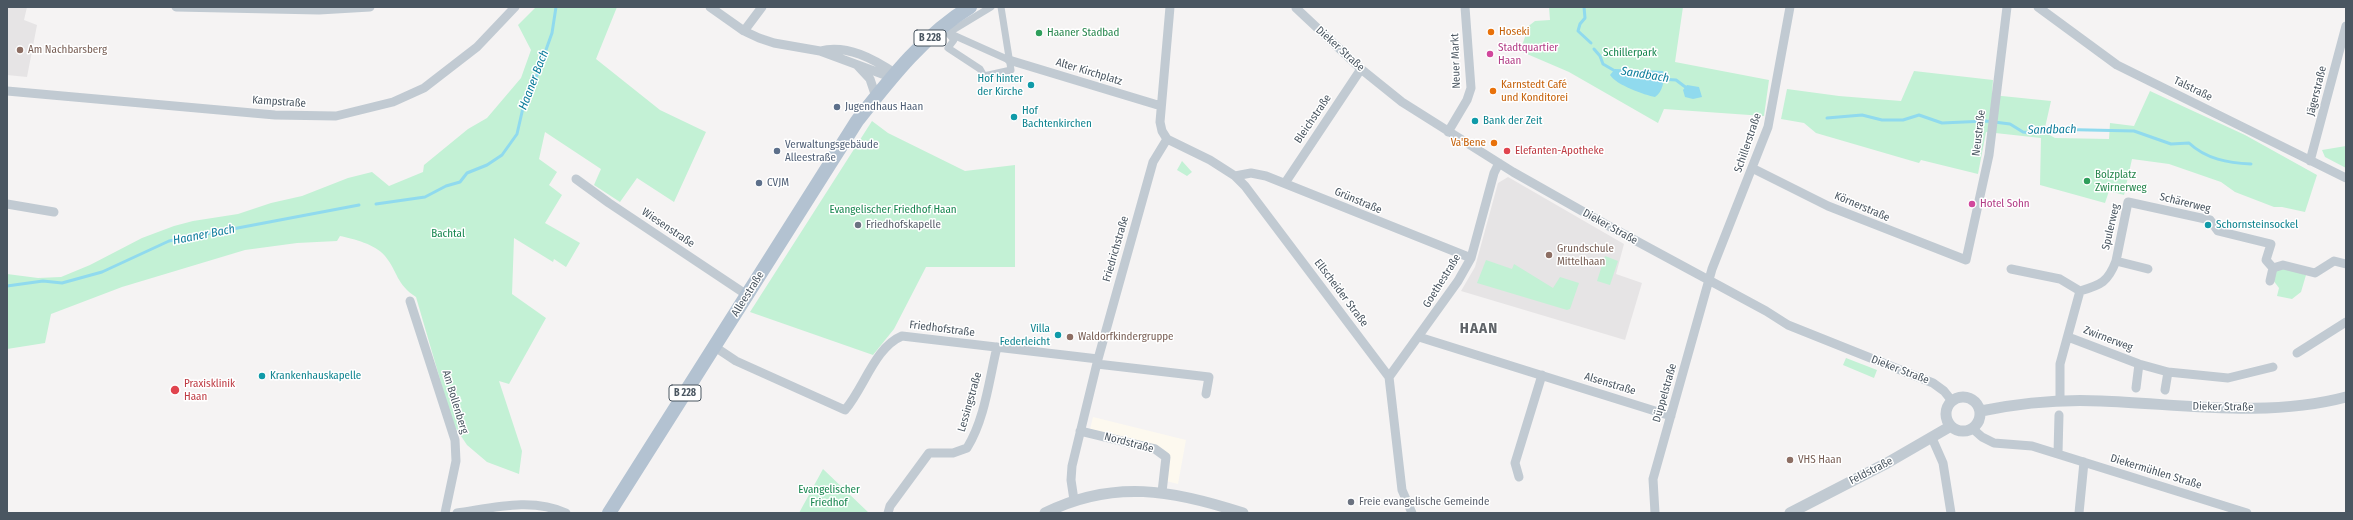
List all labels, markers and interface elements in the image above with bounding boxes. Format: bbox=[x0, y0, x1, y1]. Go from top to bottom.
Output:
street label: Dieker Straße bbox=[1313, 24, 1367, 74]
place label: Hoseki bbox=[1499, 25, 1529, 39]
place label: Haaner Stadbad bbox=[1047, 26, 1119, 40]
marker: Hoseki bbox=[1486, 27, 1496, 37]
marker: Haaner Stadbad bbox=[1034, 28, 1044, 38]
road number: B 228 bbox=[914, 30, 946, 46]
street label: Neuer Markt bbox=[1448, 33, 1464, 89]
place label: Stadtquartier Haan bbox=[1498, 41, 1558, 67]
place label: Am Nachbarsberg bbox=[28, 43, 107, 57]
marker: Am Nachbarsberg bbox=[15, 45, 25, 55]
park label: Schillerpark bbox=[1603, 46, 1657, 60]
water label: Haaner Bach bbox=[516, 48, 552, 112]
marker: Stadtquartier Haan bbox=[1485, 49, 1495, 59]
street label: Alter Kirchplatz bbox=[1054, 56, 1124, 88]
water label: Sandbach bbox=[1620, 64, 1670, 86]
street label: Jägerstraße bbox=[2304, 65, 2330, 117]
place label: Hof hinter der Kirche bbox=[977, 72, 1023, 98]
street label: Talstraße bbox=[2172, 74, 2214, 104]
place label: Karnstedt Café und Konditorei bbox=[1501, 78, 1568, 104]
marker: Hof hinter der Kirche bbox=[1026, 80, 1036, 90]
marker: Karnstedt Café und Konditorei bbox=[1488, 86, 1498, 96]
street label: Bleichstraße bbox=[1292, 92, 1334, 146]
street label: Kampstraße bbox=[252, 94, 306, 110]
place label: Jugendhaus Haan bbox=[845, 100, 923, 114]
marker: Jugendhaus Haan bbox=[832, 102, 842, 112]
place label: Hof Bachtenkirchen bbox=[1022, 104, 1092, 130]
street label: Neustraße bbox=[1970, 109, 1988, 157]
street label: Schillerstraße bbox=[1732, 111, 1764, 175]
marker: Hof Bachtenkirchen bbox=[1009, 112, 1019, 122]
place label: Bank der Zeit bbox=[1483, 114, 1542, 128]
marker: Bank der Zeit bbox=[1470, 116, 1480, 126]
water label: Sandbach bbox=[2028, 122, 2076, 138]
place label: Va'Bene bbox=[1451, 136, 1486, 150]
place label: Verwaltungsgebäude Alleestraße bbox=[785, 138, 878, 164]
marker: Va'Bene bbox=[1489, 138, 1499, 148]
place label: Elefanten-Apotheke bbox=[1515, 144, 1604, 158]
marker: Verwaltungsgebäude Alleestraße bbox=[772, 146, 782, 156]
marker: Elefanten-Apotheke bbox=[1502, 146, 1512, 156]
place label: Bolzplatz Zwirnerweg bbox=[2095, 168, 2147, 194]
place label: CVJM bbox=[767, 176, 789, 190]
marker: Bolzplatz Zwirnerweg bbox=[2082, 176, 2092, 186]
marker: CVJM bbox=[754, 178, 764, 188]
street label: Grünstraße bbox=[1332, 185, 1384, 217]
street label: Körnerstraße bbox=[1832, 189, 1892, 225]
street label: Schärerweg bbox=[2158, 190, 2212, 216]
place label: Hotel Sohn bbox=[1980, 197, 2030, 211]
marker: Hotel Sohn bbox=[1967, 199, 1977, 209]
park label: Evangelischer Friedhof Haan bbox=[829, 203, 957, 217]
street label: Spulerweg bbox=[2099, 203, 2123, 251]
street label: Wiesenstraße bbox=[639, 206, 697, 250]
street label: Dieker Straße bbox=[1580, 207, 1640, 247]
street label: Friedrichstraße bbox=[1100, 215, 1132, 283]
place label: Friedhofskapelle bbox=[866, 218, 941, 232]
place label: Schornsteinsockel bbox=[2216, 218, 2298, 232]
marker: Friedhofskapelle bbox=[853, 220, 863, 230]
marker: Schornsteinsockel bbox=[2203, 220, 2213, 230]
water label: Haaner Bach bbox=[172, 222, 236, 248]
park label: Bachtal bbox=[431, 227, 465, 241]
place label: Grundschule Mittelhaan bbox=[1557, 242, 1614, 268]
marker: Grundschule Mittelhaan bbox=[1544, 250, 1554, 260]
street label: Goethestraße bbox=[1420, 252, 1464, 310]
street label: Ellscheider Straße bbox=[1311, 257, 1371, 329]
street label: Alleestraße bbox=[729, 269, 767, 319]
street label: Friedhofstraße bbox=[909, 318, 975, 340]
district label: HAAN bbox=[1460, 320, 1498, 338]
place label: Villa Federleicht bbox=[1000, 322, 1050, 348]
street label: Zwirnerweg bbox=[2081, 324, 2135, 354]
marker: Villa Federleicht bbox=[1053, 330, 1063, 340]
place label: Waldorfkindergruppe bbox=[1078, 330, 1174, 344]
marker: Waldorfkindergruppe bbox=[1065, 332, 1075, 342]
street label: Dieker Straße bbox=[1869, 353, 1931, 387]
street label: Düppelstraße bbox=[1650, 362, 1680, 424]
place label: Krankenhauskapelle bbox=[270, 369, 361, 383]
street label: Am Bollenberg bbox=[439, 369, 471, 435]
street label: Alsenstraße bbox=[1583, 370, 1637, 398]
marker: Krankenhauskapelle bbox=[257, 371, 267, 381]
street label: Lessingstraße bbox=[955, 371, 985, 433]
place label: Praxisklinik Haan bbox=[184, 377, 235, 403]
marker: Praxisklinik Haan bbox=[169, 384, 181, 396]
road number: B 228 bbox=[669, 385, 701, 401]
street label: Dieker Straße bbox=[2193, 400, 2253, 414]
street label: Nordstraße bbox=[1103, 430, 1155, 456]
street label: Diekermühlen Straße bbox=[2109, 452, 2203, 492]
place label: VHS Haan bbox=[1798, 453, 1841, 467]
street label: Feldstraße bbox=[1847, 454, 1895, 488]
marker: VHS Haan bbox=[1785, 455, 1795, 465]
park label: Evangelischer Friedhof bbox=[798, 483, 860, 509]
place label: Freie evangelische Gemeinde bbox=[1359, 495, 1489, 509]
marker: Freie evangelische Gemeinde bbox=[1346, 497, 1356, 507]

